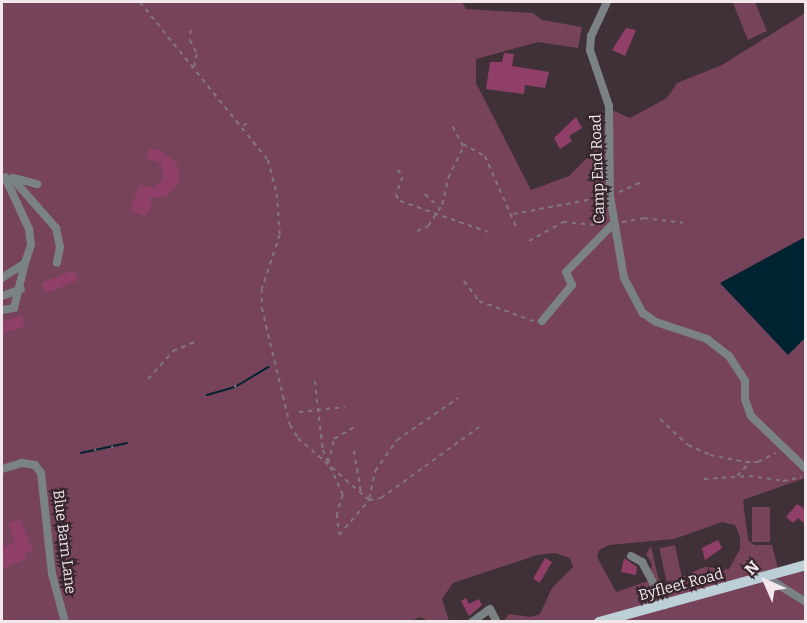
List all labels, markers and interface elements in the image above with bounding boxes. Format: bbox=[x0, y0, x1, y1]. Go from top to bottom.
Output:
street label: Camp End Road bbox=[587, 114, 609, 224]
street label: Blue Barn Lane bbox=[49, 489, 79, 595]
north arrow bbox=[735, 551, 795, 611]
text: N bbox=[741, 557, 763, 579]
street label: Byfleet Road bbox=[637, 565, 725, 605]

